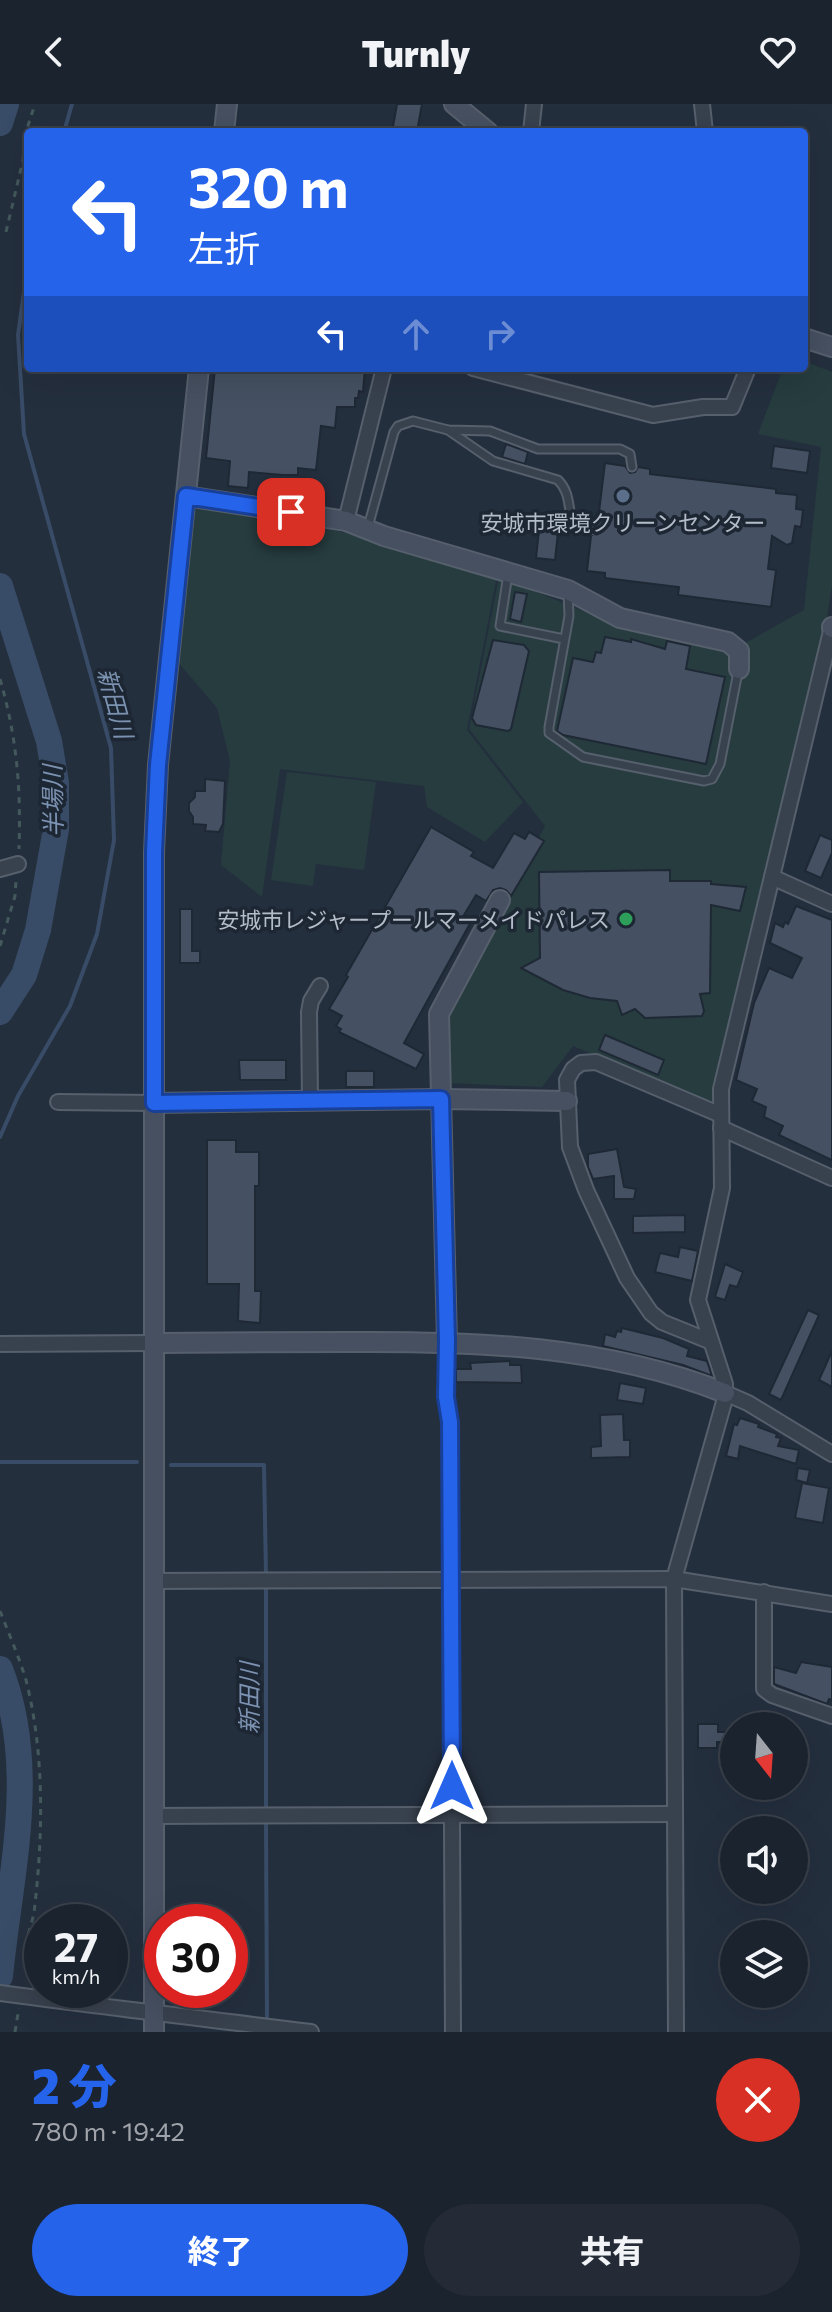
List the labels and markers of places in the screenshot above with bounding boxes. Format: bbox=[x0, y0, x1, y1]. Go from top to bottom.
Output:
pin bbox=[257, 478, 325, 546]
marker: 安城市環境クリーンセンター bbox=[614, 487, 632, 505]
place label: 安城市環境クリーンセンター bbox=[481, 509, 765, 536]
place label: 安城市レジャープールマーメイドパレス bbox=[217, 906, 610, 933]
marker: 安城市レジャープールマーメイドパレス bbox=[617, 910, 635, 928]

